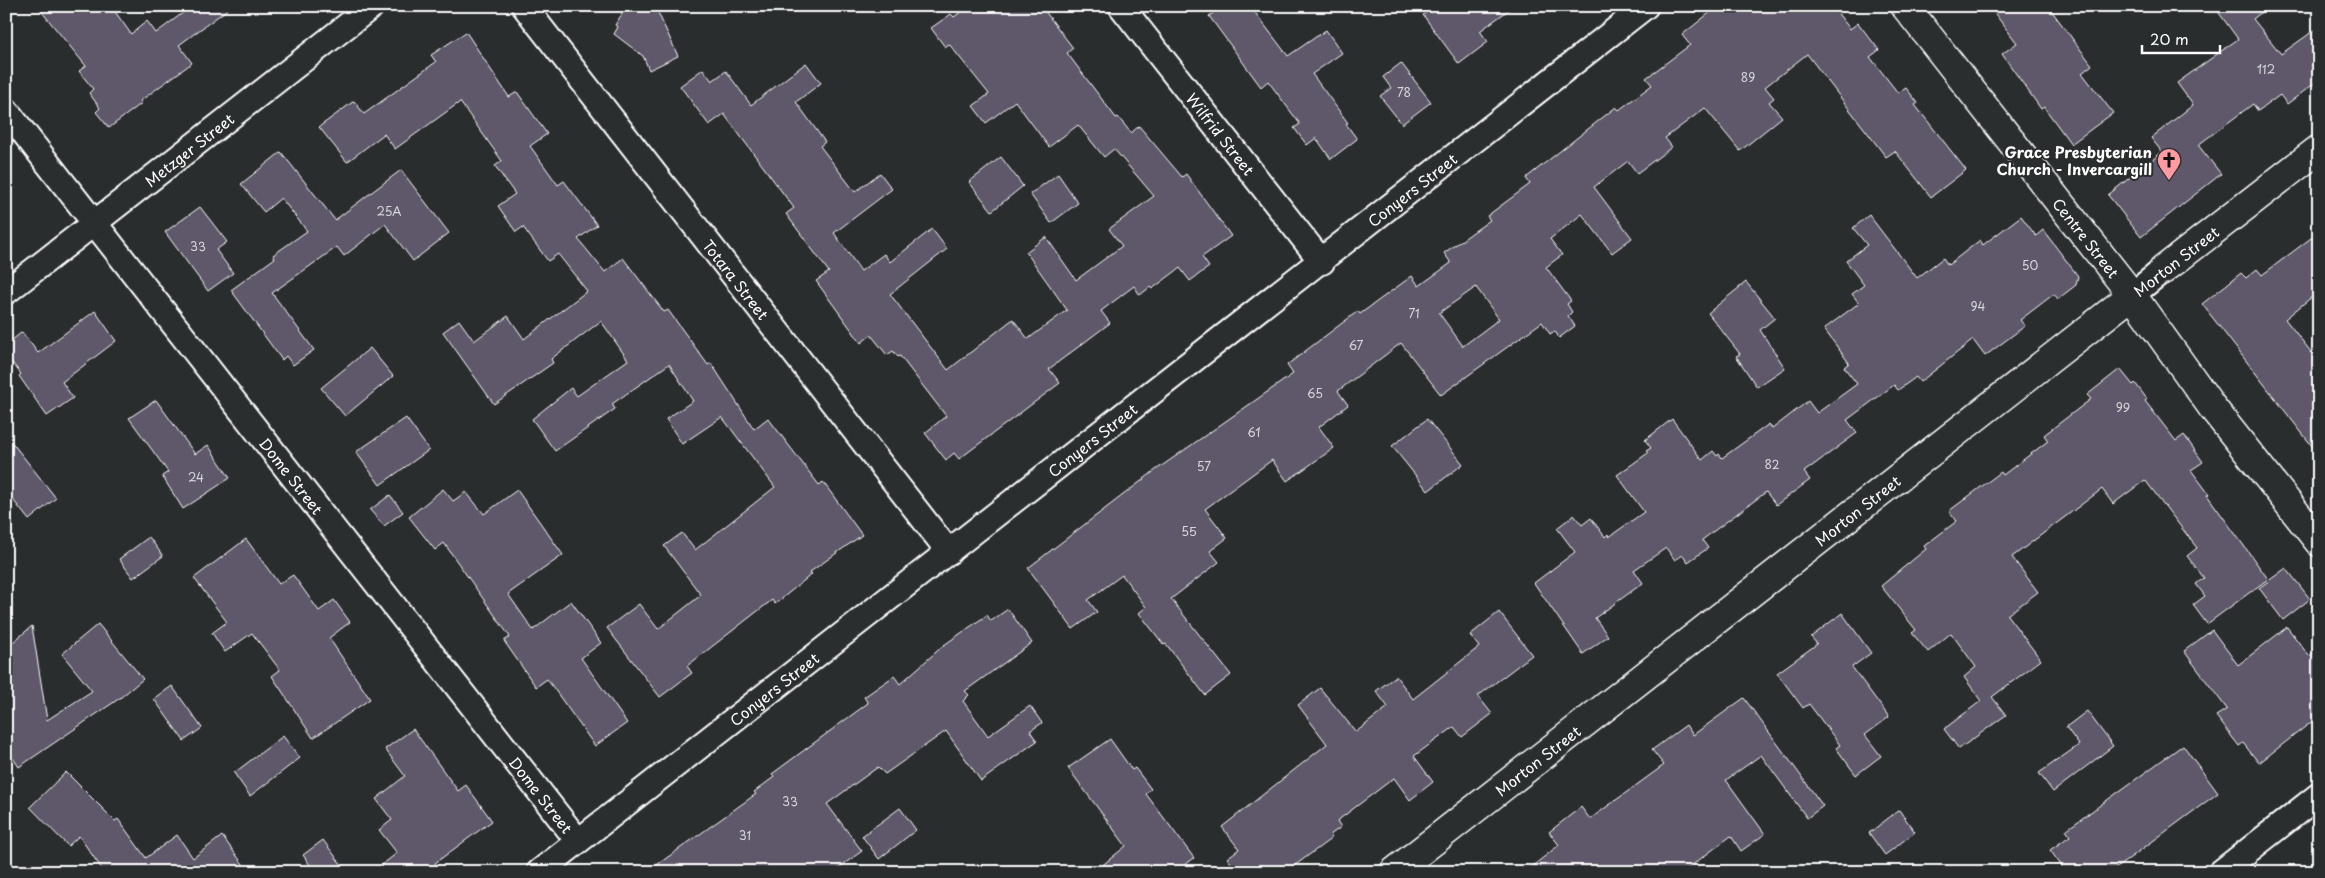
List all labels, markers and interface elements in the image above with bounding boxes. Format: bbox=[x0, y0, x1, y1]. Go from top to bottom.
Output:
scale bar bbox=[2142, 22, 2220, 54]
text: 20 m bbox=[2150, 27, 2189, 50]
house number: 112 bbox=[2257, 60, 2275, 78]
house number: 89 bbox=[1741, 68, 1755, 86]
house number: 78 bbox=[1397, 83, 1411, 101]
street label: Wilfrid Street bbox=[1181, 87, 1261, 180]
street label: Metzger Street bbox=[139, 107, 238, 191]
place label: Grace Presbyterian Church - Invercargill bbox=[1996, 140, 2152, 180]
street label: Conyers Street bbox=[1362, 147, 1461, 232]
church icon: Grace Presbyterian Church - Invercargill bbox=[2156, 147, 2182, 181]
street label: Centre Street bbox=[2048, 192, 2126, 282]
house number: 25A bbox=[376, 202, 402, 220]
street label: Morton Street bbox=[2128, 220, 2224, 302]
street label: Totara Street bbox=[698, 234, 775, 324]
house number: 33 bbox=[190, 237, 206, 255]
house number: 50 bbox=[2022, 256, 2038, 274]
house number: 94 bbox=[1971, 297, 1986, 315]
house number: 71 bbox=[1408, 304, 1420, 322]
house number: 67 bbox=[1349, 336, 1364, 354]
house number: 65 bbox=[1307, 384, 1323, 402]
street label: Conyers Street bbox=[1042, 397, 1141, 482]
house number: 99 bbox=[2116, 398, 2130, 416]
house number: 61 bbox=[1247, 423, 1261, 441]
street label: Dome Street bbox=[255, 432, 329, 519]
house number: 82 bbox=[1765, 455, 1780, 473]
house number: 57 bbox=[1197, 457, 1211, 475]
house number: 24 bbox=[188, 468, 204, 486]
street label: Morton Street bbox=[1809, 469, 1905, 551]
house number: 55 bbox=[1181, 522, 1197, 540]
street label: Conyers Street bbox=[724, 646, 823, 731]
street label: Morton Street bbox=[1490, 719, 1585, 801]
street label: Dome Street bbox=[504, 751, 579, 838]
house number: 33 bbox=[782, 792, 798, 810]
house number: 31 bbox=[739, 826, 751, 844]

